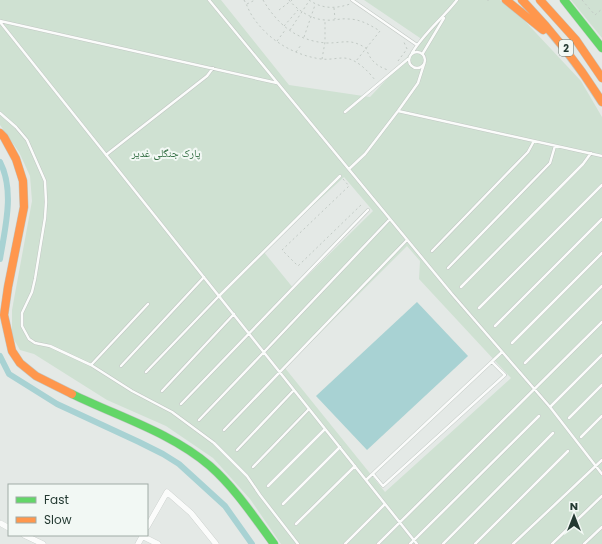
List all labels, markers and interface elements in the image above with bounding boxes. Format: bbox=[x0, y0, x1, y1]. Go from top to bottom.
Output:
road number: 2 bbox=[559, 40, 573, 56]
park label: پارک جنگلی غدیر bbox=[130, 145, 201, 161]
legend bbox=[8, 484, 148, 536]
text: Fast bbox=[44, 491, 69, 508]
north arrow bbox=[554, 496, 594, 536]
text: N bbox=[570, 498, 578, 514]
text: Slow bbox=[44, 511, 72, 528]

